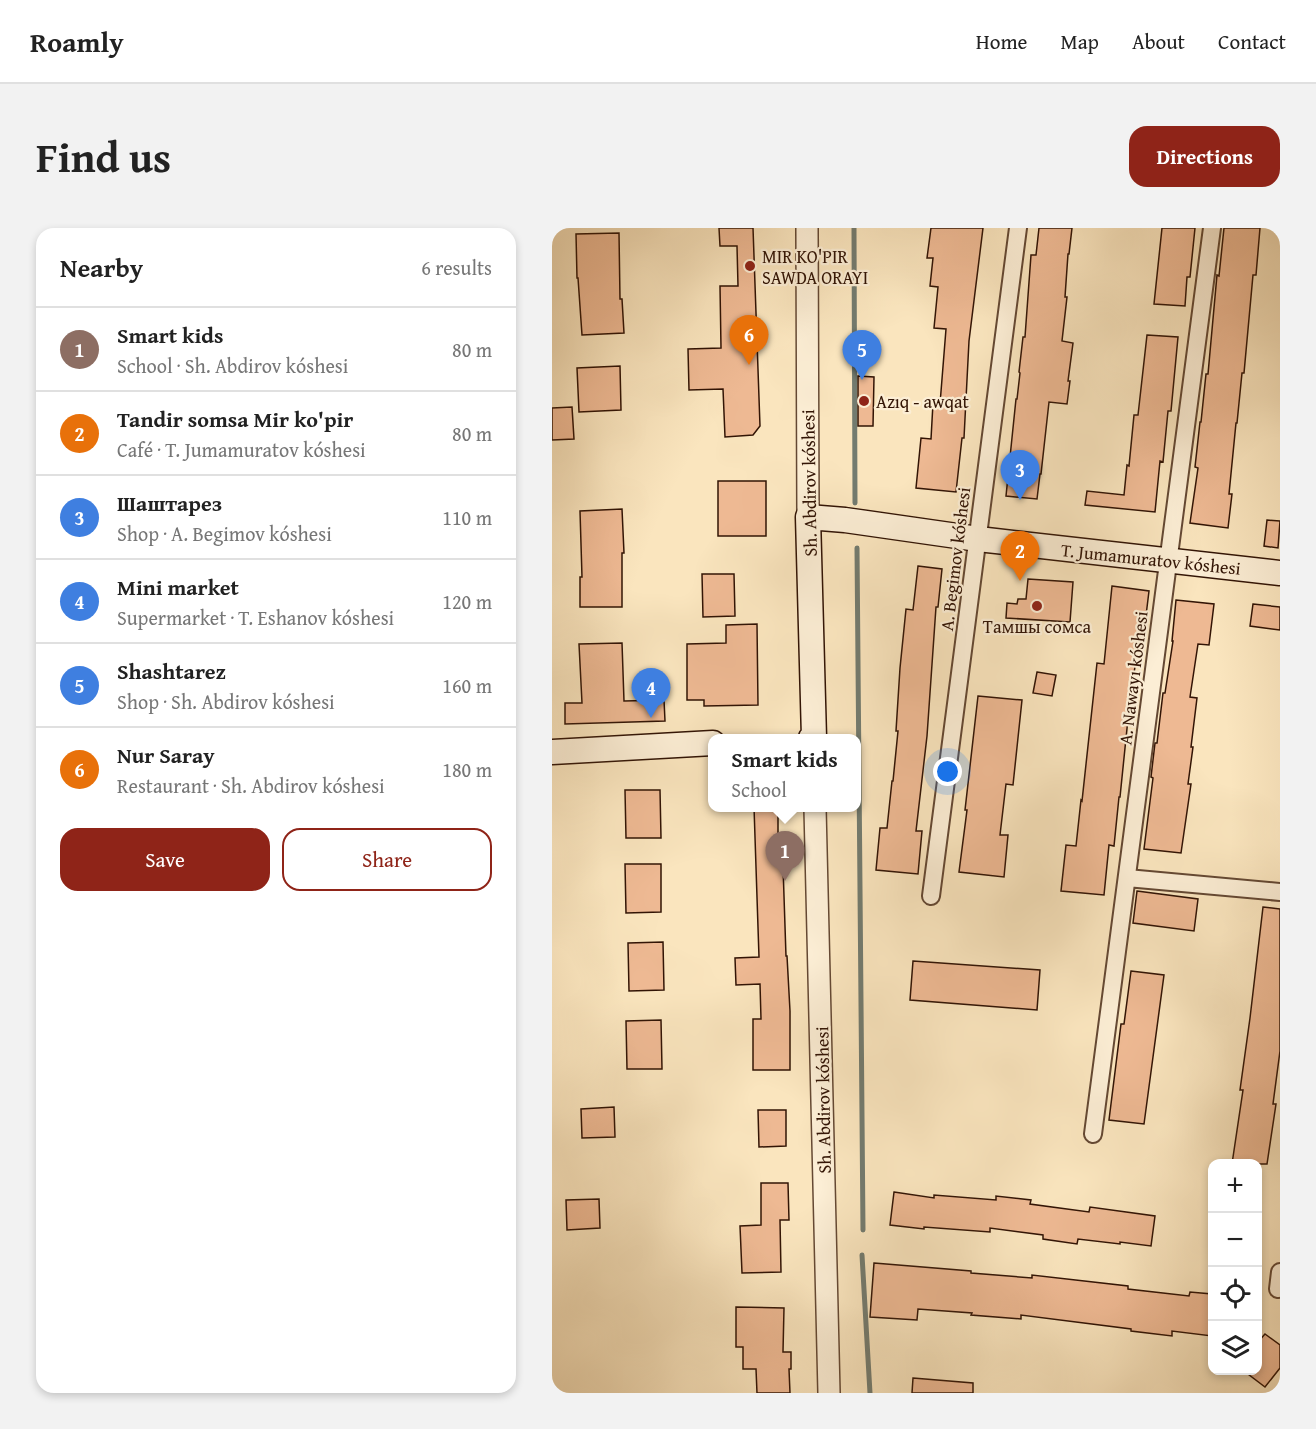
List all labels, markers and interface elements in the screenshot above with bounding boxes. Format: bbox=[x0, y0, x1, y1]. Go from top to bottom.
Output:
text: Roamly bbox=[30, 21, 124, 62]
text: Home bbox=[976, 26, 1027, 57]
text: Map bbox=[1060, 26, 1099, 57]
text: About bbox=[1132, 26, 1185, 57]
text: Contact bbox=[1218, 26, 1286, 57]
text: Find us bbox=[36, 126, 171, 187]
button: Directions bbox=[1129, 126, 1280, 187]
place label: MIR KO'PIR SAWDA ORAYI bbox=[762, 243, 868, 291]
text: Nearby bbox=[60, 248, 143, 287]
text: 6 results bbox=[421, 253, 492, 282]
marker: MIR KO'PIR SAWDA ORAYI bbox=[743, 259, 757, 273]
pin: 6 bbox=[730, 316, 768, 365]
text: Smart kids bbox=[117, 319, 223, 351]
pin: 5 bbox=[842, 330, 882, 380]
text: 1 bbox=[74, 335, 85, 364]
text: 80 m bbox=[452, 335, 492, 364]
text: School · Sh. Abdirov kóshesi bbox=[117, 351, 348, 380]
place label: Azıq - awqat bbox=[876, 388, 969, 415]
marker: Azıq - awqat bbox=[857, 394, 871, 408]
text: Tandir somsa Mir ko'pir bbox=[117, 403, 353, 435]
street label: Sh. Abdirov kóshesi bbox=[794, 409, 824, 557]
text: 2 bbox=[74, 419, 85, 448]
text: 80 m bbox=[452, 419, 492, 448]
text: Café · T. Jumamuratov kóshesi bbox=[117, 435, 366, 464]
pin: 3 bbox=[1000, 450, 1040, 500]
street label: A. Begimov kóshesi bbox=[933, 486, 977, 632]
text: Шаштарез bbox=[117, 487, 222, 519]
text: 3 bbox=[74, 503, 85, 532]
text: 110 m bbox=[442, 503, 492, 532]
text: Shop · A. Begimov kóshesi bbox=[117, 519, 332, 548]
pin: 2 bbox=[1000, 532, 1040, 581]
street label: T. Jumamuratov kóshesi bbox=[1060, 536, 1242, 582]
text: Mini market bbox=[117, 571, 239, 603]
text: 4 bbox=[74, 587, 85, 616]
text: 120 m bbox=[442, 587, 492, 616]
marker: Тамшы сомса bbox=[1030, 599, 1044, 613]
text: Supermarket · T. Eshanov kóshesi bbox=[117, 603, 394, 632]
street label: A. Nawayı kóshesi bbox=[1111, 610, 1155, 746]
place label: Тамшы сомса bbox=[983, 613, 1092, 640]
text: Shashtarez bbox=[117, 655, 226, 687]
pin: 4 bbox=[632, 668, 670, 718]
text: 5 bbox=[74, 671, 85, 700]
text: 160 m bbox=[442, 671, 492, 700]
text: Shop · Sh. Abdirov kóshesi bbox=[117, 687, 335, 716]
popup bbox=[708, 734, 861, 812]
text: Nur Saray bbox=[117, 739, 215, 771]
text: Smart kids bbox=[731, 743, 838, 775]
text: 6 bbox=[74, 755, 85, 784]
text: 180 m bbox=[442, 755, 492, 784]
your location bbox=[933, 757, 962, 786]
text: Restaurant · Sh. Abdirov kóshesi bbox=[117, 771, 385, 800]
text: School bbox=[731, 775, 787, 804]
button: Save bbox=[60, 828, 270, 891]
button: Share bbox=[282, 828, 492, 891]
pin: 1 bbox=[766, 832, 804, 881]
street label: Sh. Abdirov kóshesi bbox=[808, 1026, 838, 1174]
map controls bbox=[1208, 1159, 1262, 1375]
button: + bbox=[1208, 1159, 1262, 1213]
button: − bbox=[1208, 1213, 1262, 1267]
button: locate bbox=[1208, 1267, 1262, 1321]
button: layers bbox=[1208, 1321, 1262, 1375]

